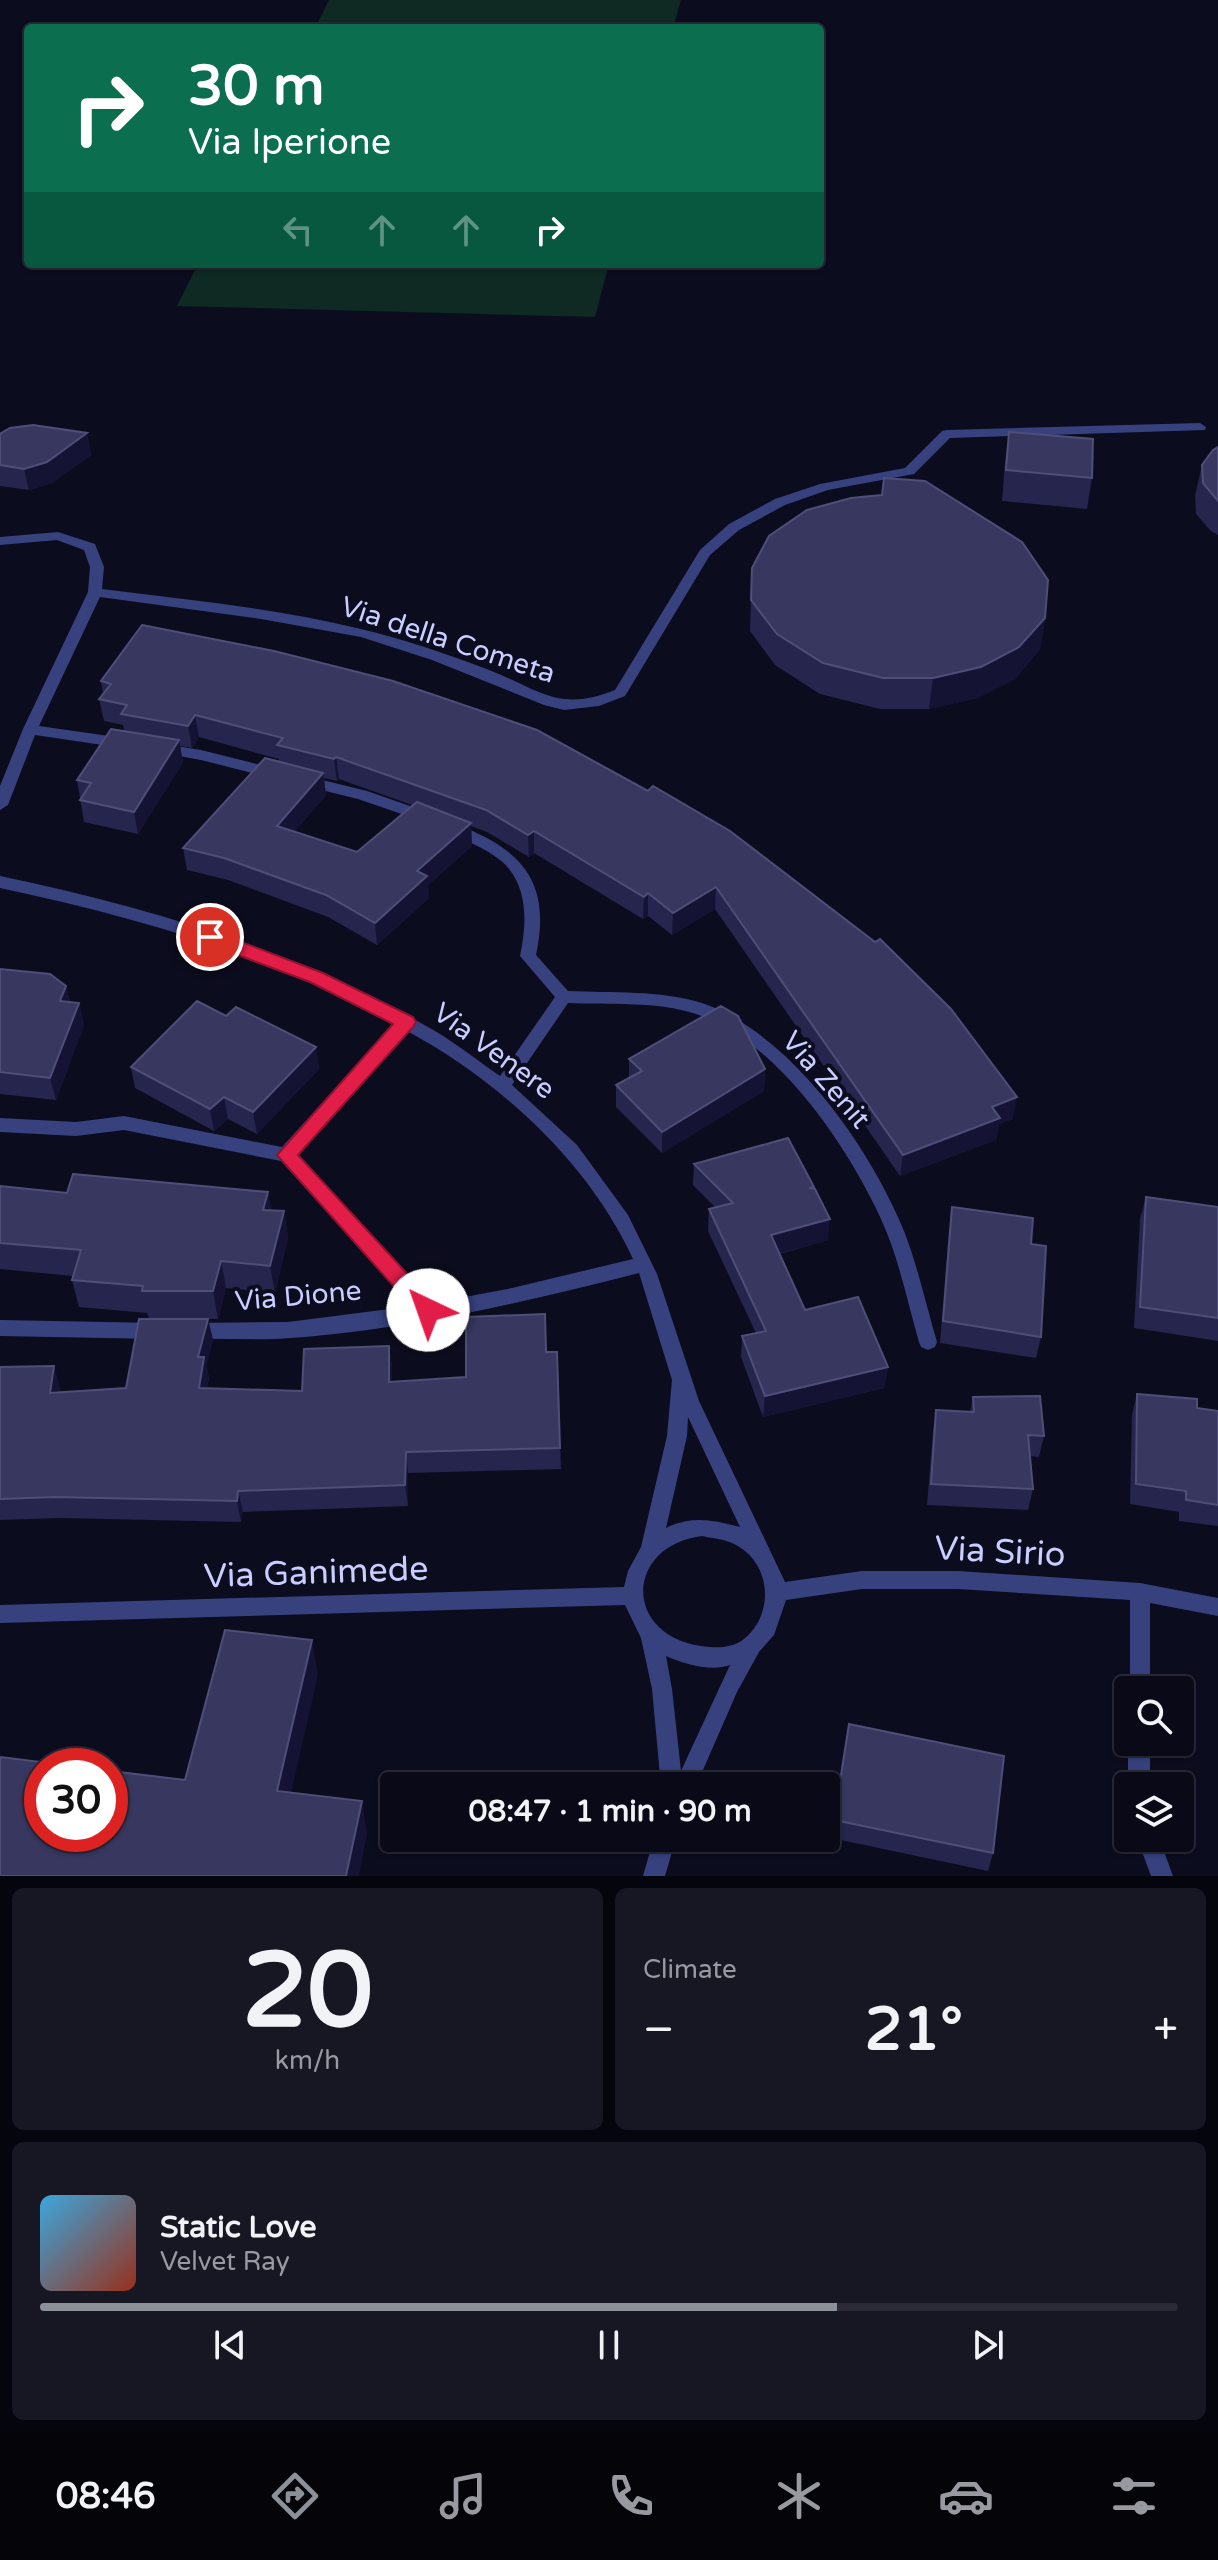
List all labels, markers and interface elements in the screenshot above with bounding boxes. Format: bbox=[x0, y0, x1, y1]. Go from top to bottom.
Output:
text: 30 m bbox=[188, 53, 324, 120]
icon: right bbox=[56, 56, 160, 160]
text: Via Iperione bbox=[188, 121, 391, 164]
icon: left bbox=[276, 208, 320, 252]
icon: ahead bbox=[360, 208, 404, 252]
icon: ahead bbox=[444, 208, 488, 252]
icon: right bbox=[528, 208, 572, 252]
street label: Via della Cometa bbox=[336, 589, 560, 691]
pin bbox=[176, 903, 244, 971]
icon: arrive bbox=[188, 915, 232, 959]
street label: Via Venere bbox=[427, 996, 561, 1106]
street label: Via Zenit bbox=[775, 1024, 878, 1136]
position arrow bbox=[386, 1268, 470, 1352]
street label: Via Dione bbox=[233, 1274, 363, 1318]
street label: Via Sirio bbox=[934, 1528, 1066, 1576]
street label: Via Ganimede bbox=[203, 1549, 429, 1597]
map controls bbox=[1114, 1676, 1194, 1852]
button: search bbox=[1114, 1676, 1194, 1756]
speed limit sign: 30 bbox=[24, 1748, 128, 1852]
button: layers bbox=[1114, 1772, 1194, 1852]
text: 08:47 · 1 min · 90 m bbox=[469, 1793, 751, 1830]
text: 20 bbox=[242, 1930, 373, 2055]
text: Climate bbox=[643, 1954, 737, 1985]
text: 21° bbox=[865, 1994, 963, 2066]
text: − bbox=[643, 2004, 674, 2057]
text: + bbox=[1153, 2004, 1178, 2057]
text: km/h bbox=[275, 2045, 340, 2076]
text: Static Love bbox=[160, 2209, 316, 2246]
text: Velvet Ray bbox=[160, 2246, 290, 2277]
icon: previous bbox=[208, 2323, 252, 2367]
icon: pause bbox=[587, 2323, 631, 2367]
icon: next bbox=[966, 2323, 1010, 2367]
icon: directions bbox=[267, 2468, 323, 2524]
icon: music bbox=[435, 2468, 491, 2524]
icon: phone bbox=[603, 2468, 659, 2524]
icon: climate bbox=[771, 2468, 827, 2524]
icon: car bbox=[938, 2468, 994, 2524]
icon: filters bbox=[1106, 2468, 1162, 2524]
text: 08:46 bbox=[56, 2475, 156, 2518]

